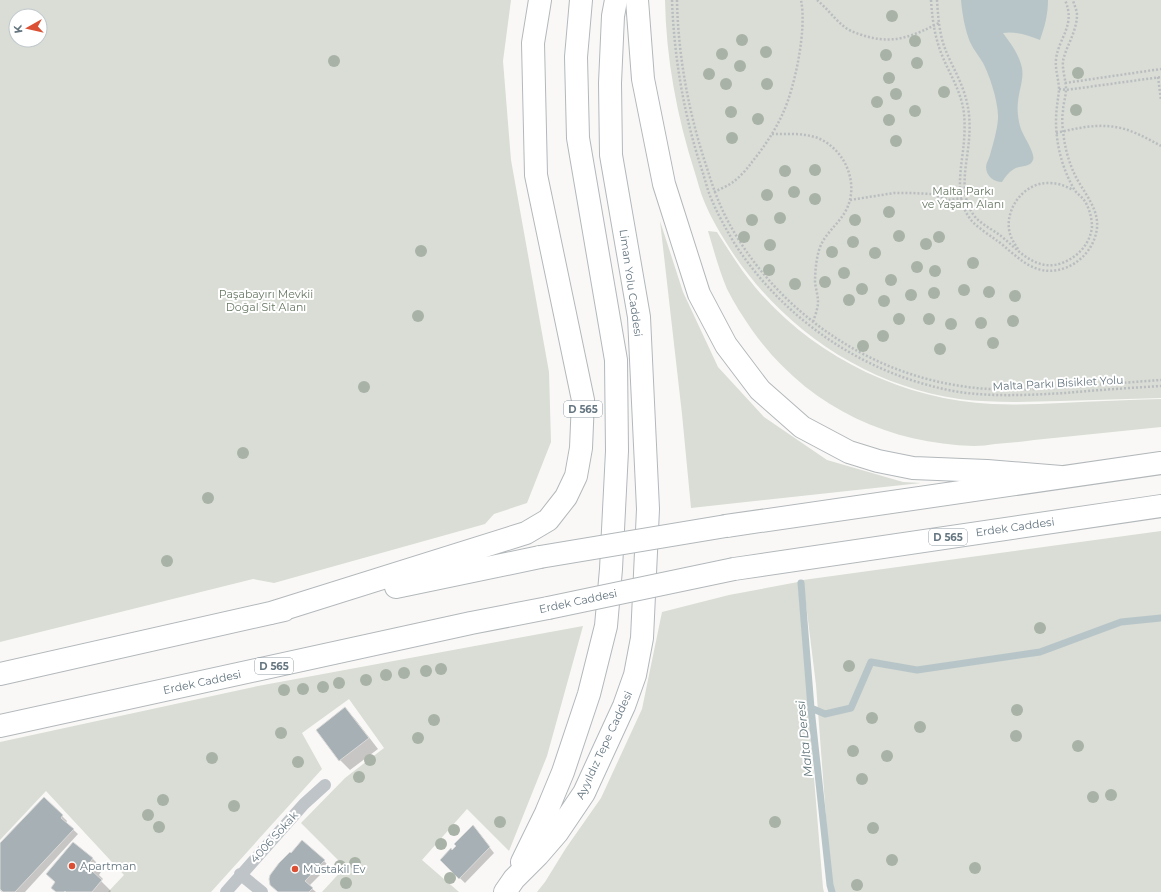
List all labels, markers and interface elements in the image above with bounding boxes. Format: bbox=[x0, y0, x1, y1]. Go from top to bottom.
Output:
north arrow bbox=[8, 8, 48, 48]
text: K bbox=[10, 24, 26, 34]
park label: Malta Parkı ve Yaşam Alanı bbox=[922, 184, 1004, 211]
street label: Liman Yolu Caddesi bbox=[617, 228, 645, 338]
park label: Paşabayırı Mevkii Doğal Sit Alanı bbox=[219, 287, 313, 314]
street label: Malta Parkı Bisiklet Yolu bbox=[992, 373, 1124, 393]
road number: D 565 bbox=[564, 401, 602, 417]
street label: Erdek Caddesi bbox=[975, 515, 1055, 539]
road number: D 565 bbox=[929, 529, 967, 545]
street label: Erdek Caddesi bbox=[538, 586, 618, 616]
road number: D 565 bbox=[255, 658, 293, 674]
street label: Erdek Caddesi bbox=[162, 667, 242, 697]
street label: Ayyıldız Tepe Caddesi bbox=[573, 689, 635, 801]
water label: Malta Deresi bbox=[792, 699, 815, 778]
street label: 4006 Sokak bbox=[247, 808, 301, 866]
place label: Apartman bbox=[80, 859, 136, 873]
marker: Apartman bbox=[67, 861, 77, 871]
place label: Müstakil Ev bbox=[303, 862, 366, 876]
marker: Müstakil Ev bbox=[290, 864, 300, 874]

